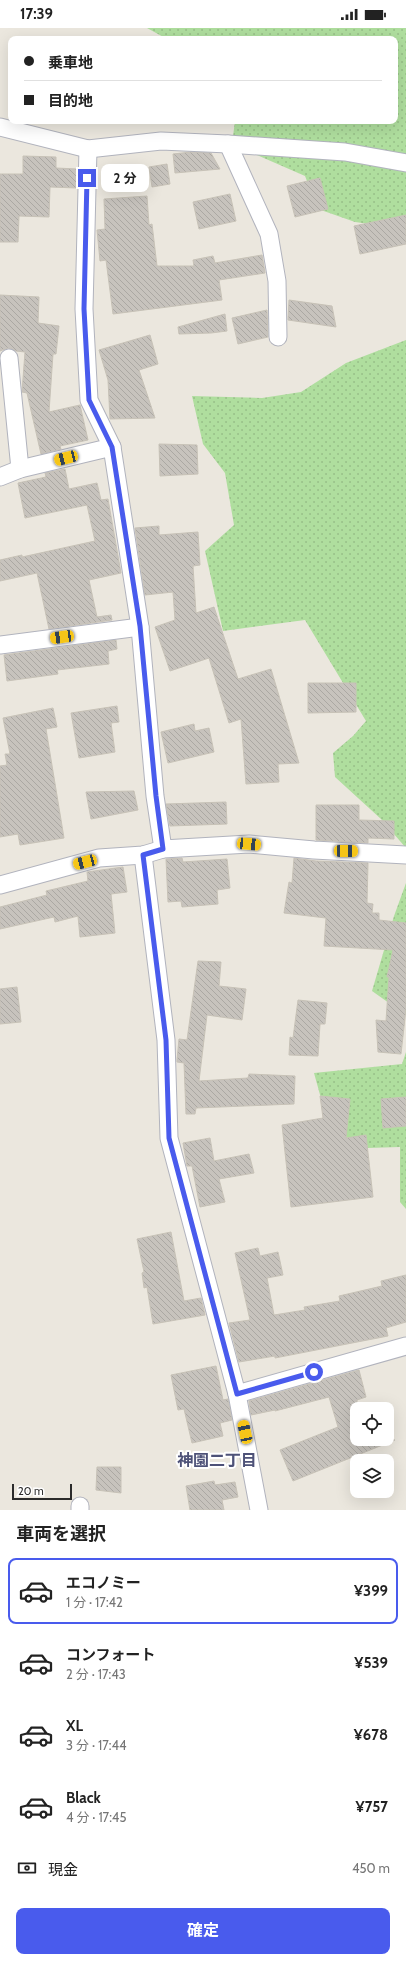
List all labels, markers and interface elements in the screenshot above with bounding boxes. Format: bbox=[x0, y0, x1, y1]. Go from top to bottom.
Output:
text: 17:39 bbox=[20, 5, 53, 23]
text: 乗車地 bbox=[48, 54, 93, 72]
text: 目的地 bbox=[48, 92, 93, 110]
callout: 2 分 bbox=[101, 164, 149, 192]
route end bbox=[78, 169, 96, 187]
text: 2 分 bbox=[114, 170, 136, 186]
car bbox=[53, 449, 79, 467]
car bbox=[49, 629, 75, 645]
car bbox=[237, 837, 261, 851]
car bbox=[334, 845, 358, 857]
car bbox=[72, 853, 98, 871]
route start bbox=[305, 1363, 323, 1381]
map controls bbox=[350, 1402, 394, 1498]
button: locate bbox=[350, 1402, 394, 1446]
car bbox=[237, 1419, 253, 1445]
district label: 神園二丁目 bbox=[177, 1451, 257, 1470]
button: layers bbox=[350, 1454, 394, 1498]
scale bar bbox=[12, 1482, 72, 1501]
text: 20 m bbox=[18, 1484, 44, 1498]
text: 車両を選択 bbox=[16, 1523, 106, 1545]
icon: car bbox=[18, 1573, 54, 1609]
text: エコノミー bbox=[66, 1574, 141, 1592]
text: ¥399 bbox=[354, 1582, 388, 1600]
text: 1 分 · 17:42 bbox=[66, 1594, 123, 1610]
icon: car bbox=[18, 1645, 54, 1681]
text: コンフォート bbox=[66, 1646, 156, 1664]
text: ¥539 bbox=[354, 1654, 388, 1672]
text: 2 分 · 17:43 bbox=[66, 1666, 126, 1682]
icon: car bbox=[18, 1717, 54, 1753]
text: XL bbox=[66, 1717, 83, 1735]
text: ¥678 bbox=[354, 1726, 388, 1744]
text: 3 分 · 17:44 bbox=[66, 1737, 126, 1753]
icon: car bbox=[18, 1789, 54, 1825]
text: Black bbox=[66, 1789, 101, 1807]
text: ¥757 bbox=[356, 1798, 388, 1816]
text: 4 分 · 17:45 bbox=[66, 1809, 126, 1825]
icon: cash bbox=[16, 1857, 38, 1879]
text: 450 m bbox=[352, 1860, 390, 1876]
text: 現金 bbox=[48, 1861, 78, 1879]
button: 確定 bbox=[16, 1908, 390, 1954]

